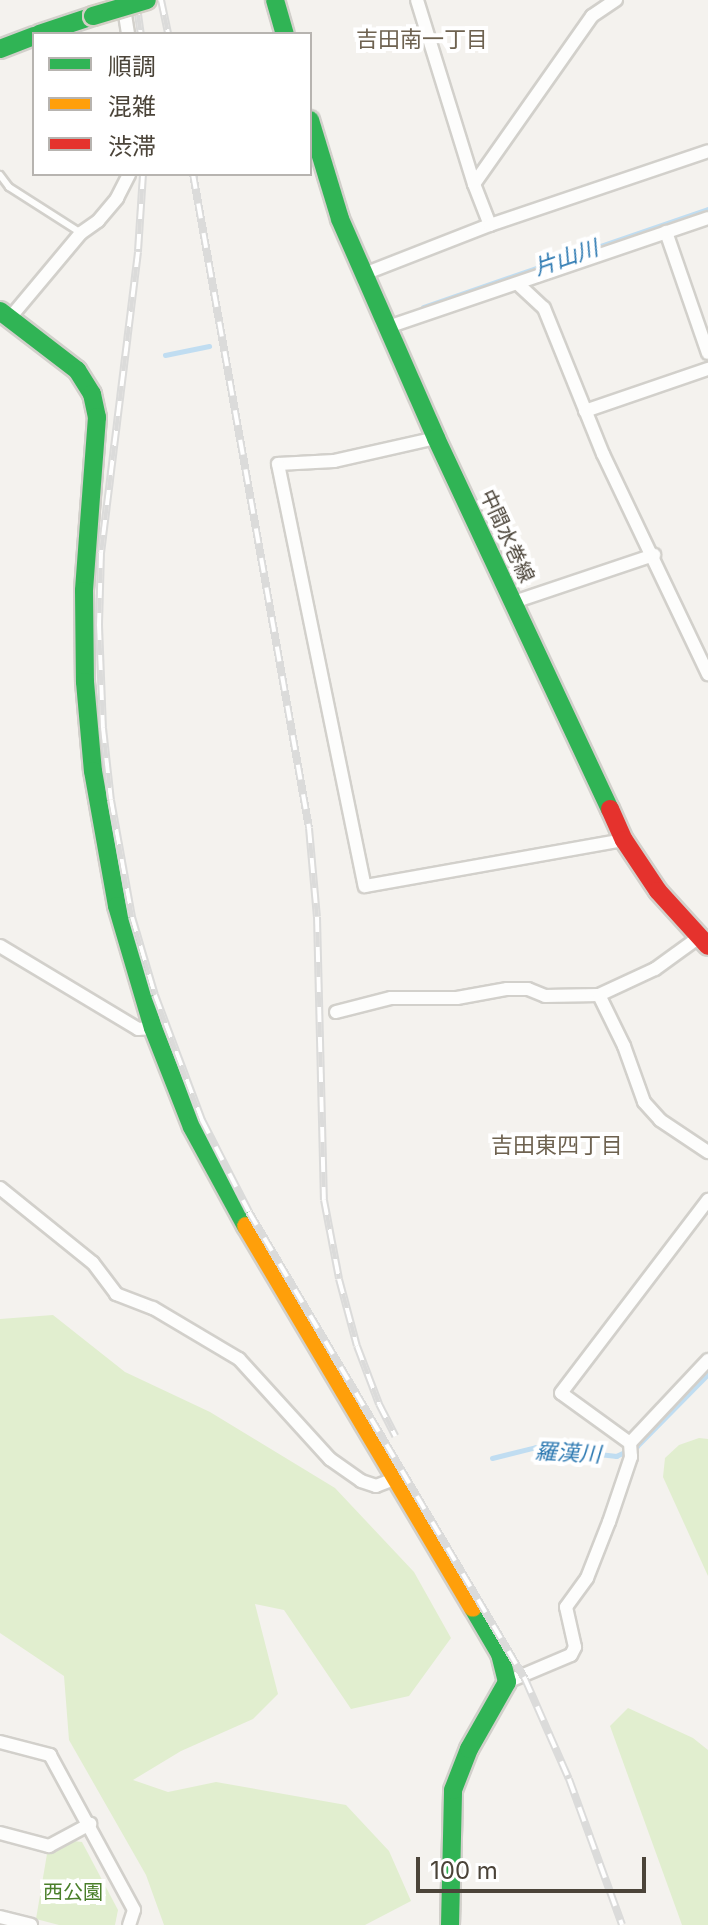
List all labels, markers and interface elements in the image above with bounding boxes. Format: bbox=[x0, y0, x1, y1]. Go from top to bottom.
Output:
district label: 吉田南一丁目 bbox=[356, 27, 488, 53]
legend bbox=[32, 32, 312, 176]
text: 順調 bbox=[108, 52, 156, 81]
text: 混雑 bbox=[108, 92, 156, 121]
text: 渋滞 bbox=[108, 132, 156, 161]
water label: 片山川 bbox=[531, 235, 601, 281]
street label: 中間水巻線 bbox=[475, 486, 539, 586]
district label: 吉田東四丁目 bbox=[491, 1133, 623, 1159]
water label: 羅漢川 bbox=[534, 1438, 602, 1468]
scale bar bbox=[420, 1841, 650, 1891]
text: 100 m bbox=[430, 1856, 498, 1885]
park label: 西公園 bbox=[43, 1880, 103, 1904]

